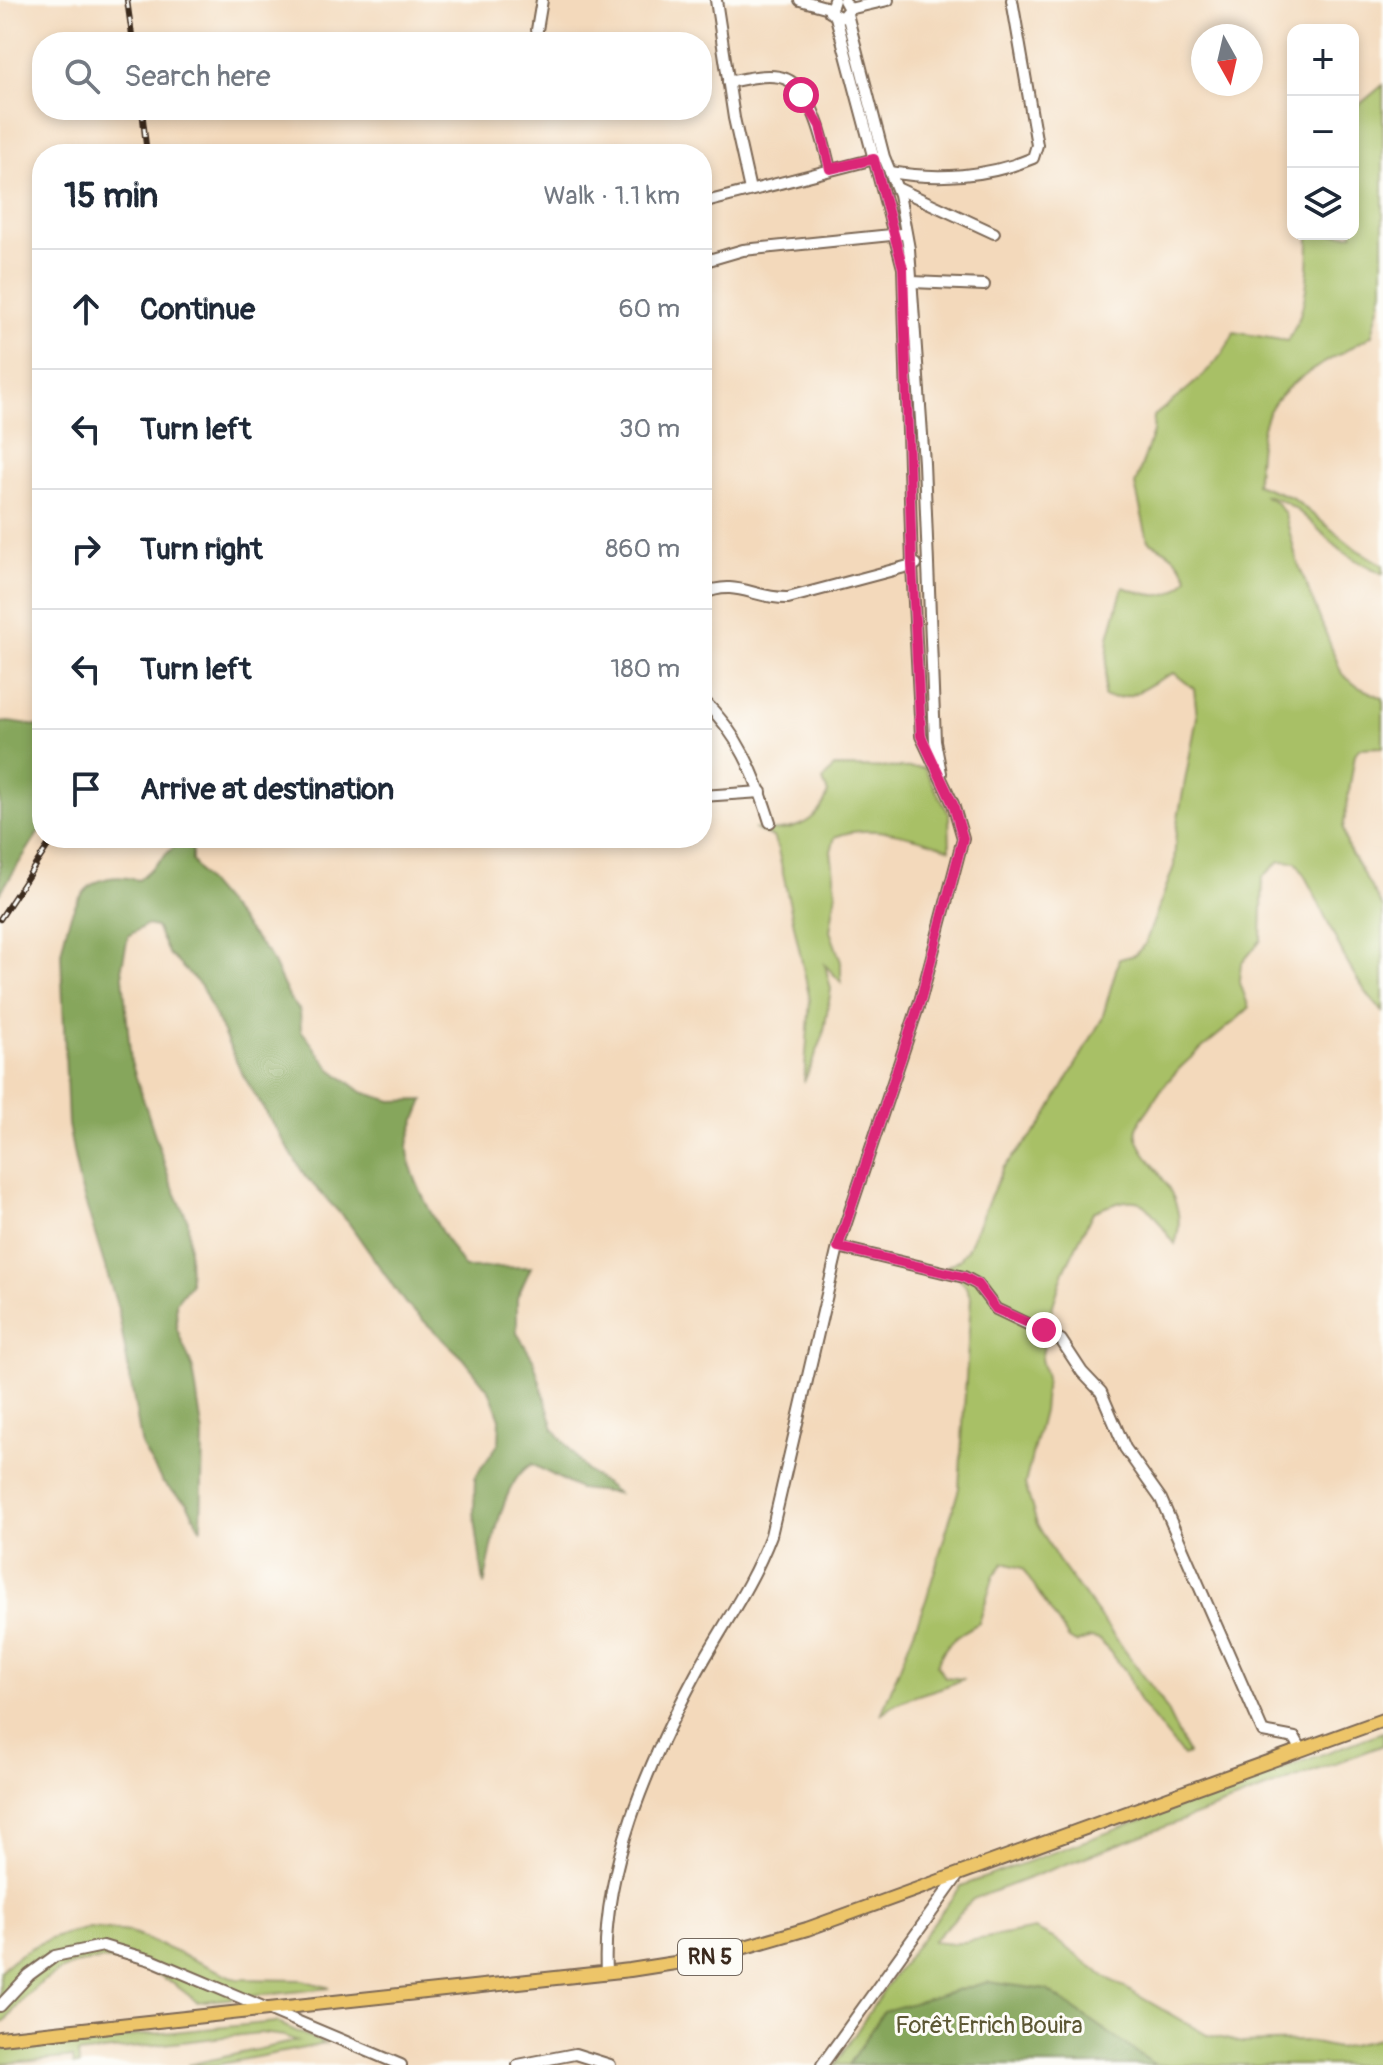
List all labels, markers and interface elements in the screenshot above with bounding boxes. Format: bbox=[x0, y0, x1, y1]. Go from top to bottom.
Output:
north arrow bbox=[1191, 24, 1263, 96]
map controls bbox=[1287, 24, 1359, 240]
button: + bbox=[1287, 24, 1359, 96]
search box bbox=[32, 32, 712, 120]
icon: search bbox=[60, 54, 104, 98]
text: Search here bbox=[124, 58, 271, 95]
route start bbox=[783, 77, 819, 113]
button: − bbox=[1287, 96, 1359, 168]
button: layers bbox=[1287, 168, 1359, 240]
text: 15 min bbox=[64, 175, 158, 218]
text: Walk · 1.1 km bbox=[543, 180, 680, 212]
icon: ahead bbox=[64, 287, 108, 331]
text: Continue bbox=[140, 291, 255, 328]
text: 60 m bbox=[618, 293, 680, 325]
icon: left bbox=[64, 407, 108, 451]
text: Turn left bbox=[140, 411, 251, 448]
text: 30 m bbox=[619, 413, 680, 445]
icon: right bbox=[64, 527, 108, 571]
text: Turn right bbox=[140, 531, 263, 568]
text: 860 m bbox=[605, 533, 680, 565]
icon: left bbox=[64, 647, 108, 691]
text: Turn left bbox=[140, 651, 251, 688]
text: 180 m bbox=[610, 653, 680, 685]
icon: arrive bbox=[64, 767, 108, 811]
text: Arrive at destination bbox=[140, 771, 394, 808]
route end bbox=[1026, 1312, 1062, 1348]
road number: RN 5 bbox=[678, 1939, 742, 1975]
park label: Forêt Errich Bouira bbox=[895, 2011, 1083, 2040]

